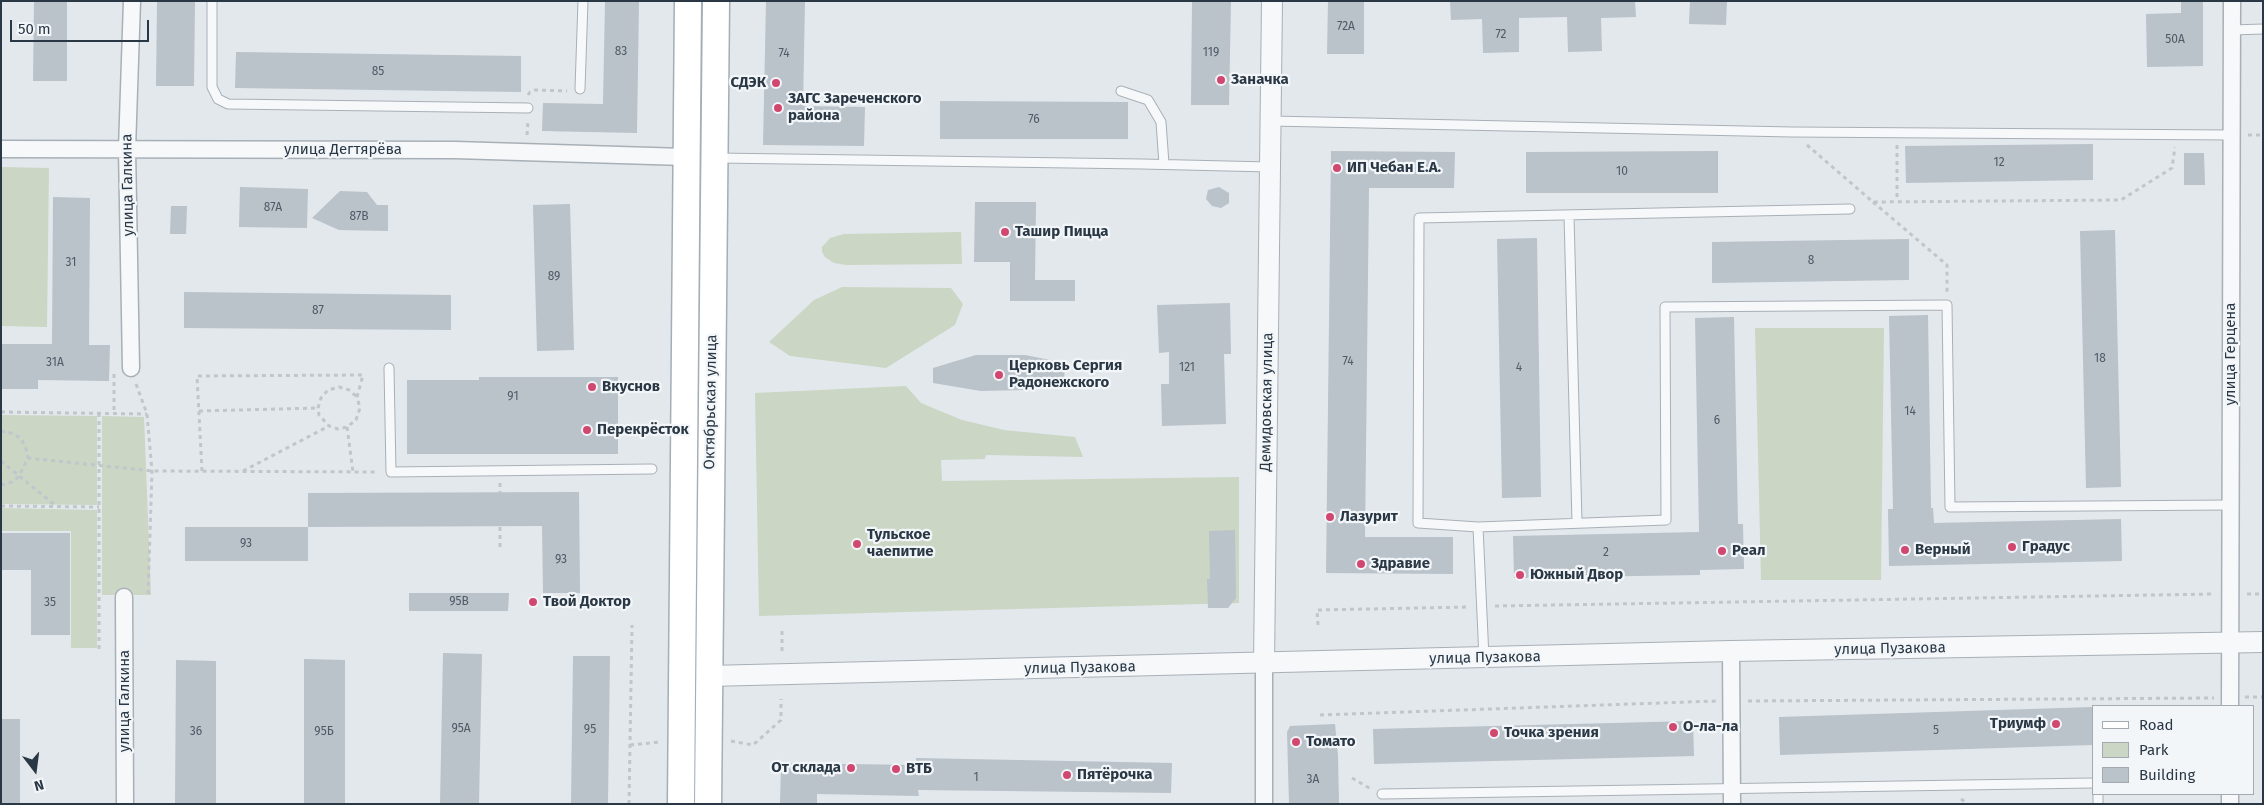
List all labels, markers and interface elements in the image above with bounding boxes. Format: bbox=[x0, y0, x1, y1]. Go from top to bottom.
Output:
scale bar bbox=[12, 10, 151, 42]
text: 50 m bbox=[18, 20, 51, 38]
house number: 72А bbox=[1337, 20, 1355, 34]
house number: 72 bbox=[1495, 28, 1507, 42]
house number: 50А bbox=[2165, 33, 2185, 47]
house number: 83 bbox=[615, 45, 627, 59]
house number: 119 bbox=[1203, 46, 1219, 60]
house number: 74 bbox=[778, 47, 790, 61]
house number: 85 bbox=[372, 65, 384, 79]
place label: Заначка bbox=[1231, 71, 1289, 89]
place label: СДЭК bbox=[730, 74, 766, 92]
marker: Заначка bbox=[1215, 74, 1227, 86]
marker: СДЭК bbox=[770, 77, 782, 89]
place label: ЗАГС Зареченского района bbox=[788, 90, 922, 125]
marker: ЗАГС Зареченского района bbox=[772, 102, 784, 114]
house number: 76 bbox=[1028, 113, 1040, 127]
street label: улица Галкина bbox=[118, 134, 138, 236]
street label: улица Дегтярёва bbox=[284, 141, 402, 159]
house number: 12 bbox=[1993, 156, 2005, 170]
place label: ИП Чебан Е.А. bbox=[1347, 159, 1441, 177]
marker: ИП Чебан Е.А. bbox=[1331, 162, 1343, 174]
house number: 10 bbox=[1616, 165, 1628, 179]
house number: 87А bbox=[264, 201, 282, 215]
house number: 87В bbox=[349, 210, 369, 224]
place label: Ташир Пицца bbox=[1015, 223, 1109, 241]
marker: Ташир Пицца bbox=[999, 226, 1011, 238]
house number: 8 bbox=[1808, 254, 1814, 268]
house number: 31 bbox=[66, 256, 76, 270]
house number: 89 bbox=[548, 270, 560, 284]
street label: улица Герцена bbox=[2222, 303, 2240, 405]
house number: 87 bbox=[312, 304, 324, 318]
street label: Демидовская улица bbox=[1257, 332, 1277, 472]
street label: Октябрьская улица bbox=[701, 334, 721, 470]
house number: 18 bbox=[2094, 352, 2106, 366]
house number: 74 bbox=[1342, 355, 1354, 369]
house number: 31А bbox=[46, 356, 64, 370]
place label: Церковь Сергия Радонежского bbox=[1009, 357, 1122, 392]
house number: 121 bbox=[1179, 361, 1195, 375]
house number: 4 bbox=[1516, 361, 1522, 375]
marker: Церковь Сергия Радонежского bbox=[993, 369, 1005, 381]
place label: Вкуснов bbox=[602, 378, 660, 396]
marker: Вкуснов bbox=[586, 381, 598, 393]
house number: 91 bbox=[507, 390, 519, 404]
house number: 14 bbox=[1904, 405, 1916, 419]
house number: 6 bbox=[1714, 414, 1720, 428]
place label: Перекрёсток bbox=[597, 421, 689, 439]
marker: Перекрёсток bbox=[581, 424, 593, 436]
place label: Лазурит bbox=[1340, 508, 1398, 526]
marker: Лазурит bbox=[1324, 511, 1336, 523]
place label: Тульское чаепитие bbox=[867, 526, 934, 561]
house number: 93 bbox=[240, 537, 252, 551]
marker: Тульское чаепитие bbox=[851, 538, 863, 550]
place label: Градус bbox=[2022, 538, 2070, 556]
place label: Верный bbox=[1915, 541, 1971, 559]
marker: Градус bbox=[2006, 541, 2018, 553]
place label: Реал bbox=[1732, 542, 1765, 560]
marker: Верный bbox=[1899, 544, 1911, 556]
marker: Реал bbox=[1716, 545, 1728, 557]
house number: 2 bbox=[1603, 546, 1609, 560]
house number: 93 bbox=[555, 553, 567, 567]
place label: Здравие bbox=[1371, 555, 1430, 573]
marker: Здравие bbox=[1355, 558, 1367, 570]
place label: Южный Двор bbox=[1530, 566, 1623, 584]
marker: Южный Двор bbox=[1514, 569, 1526, 581]
place label: Твой Доктор bbox=[543, 593, 631, 611]
house number: 95В bbox=[449, 595, 469, 609]
house number: 35 bbox=[44, 596, 56, 610]
marker: Твой Доктор bbox=[527, 596, 539, 608]
street label: улица Пузакова bbox=[1834, 639, 1946, 659]
street label: улица Пузакова bbox=[1429, 648, 1541, 668]
street label: улица Галкина bbox=[116, 650, 134, 752]
street label: улица Пузакова bbox=[1024, 658, 1136, 678]
legend bbox=[2092, 705, 2254, 795]
place label: Триумф bbox=[1990, 715, 2046, 733]
text: Road bbox=[2139, 716, 2174, 734]
place label: О-ла-ла bbox=[1683, 718, 1738, 736]
marker: Триумф bbox=[2050, 718, 2062, 730]
marker: О-ла-ла bbox=[1667, 721, 1679, 733]
house number: 95А bbox=[451, 722, 471, 736]
house number: 95 bbox=[584, 723, 596, 737]
place label: Точка зрения bbox=[1504, 724, 1599, 742]
house number: 5 bbox=[1933, 724, 1939, 738]
house number: 36 bbox=[190, 725, 202, 739]
house number: 95Б bbox=[314, 725, 334, 739]
marker: Точка зрения bbox=[1488, 727, 1500, 739]
place label: Томато bbox=[1306, 733, 1355, 751]
marker: Томато bbox=[1290, 736, 1302, 748]
text: Park bbox=[2139, 741, 2169, 759]
north arrow bbox=[10, 745, 60, 795]
place label: От склада bbox=[771, 759, 841, 777]
place label: ВТБ bbox=[906, 760, 932, 778]
marker: От склада bbox=[845, 762, 857, 774]
marker: ВТБ bbox=[890, 763, 902, 775]
place label: Пятёрочка bbox=[1077, 766, 1152, 784]
text: Building bbox=[2139, 766, 2195, 784]
marker: Пятёрочка bbox=[1061, 769, 1073, 781]
house number: 1 bbox=[973, 771, 979, 785]
house number: 3А bbox=[1307, 773, 1319, 787]
text: N bbox=[32, 776, 46, 794]

